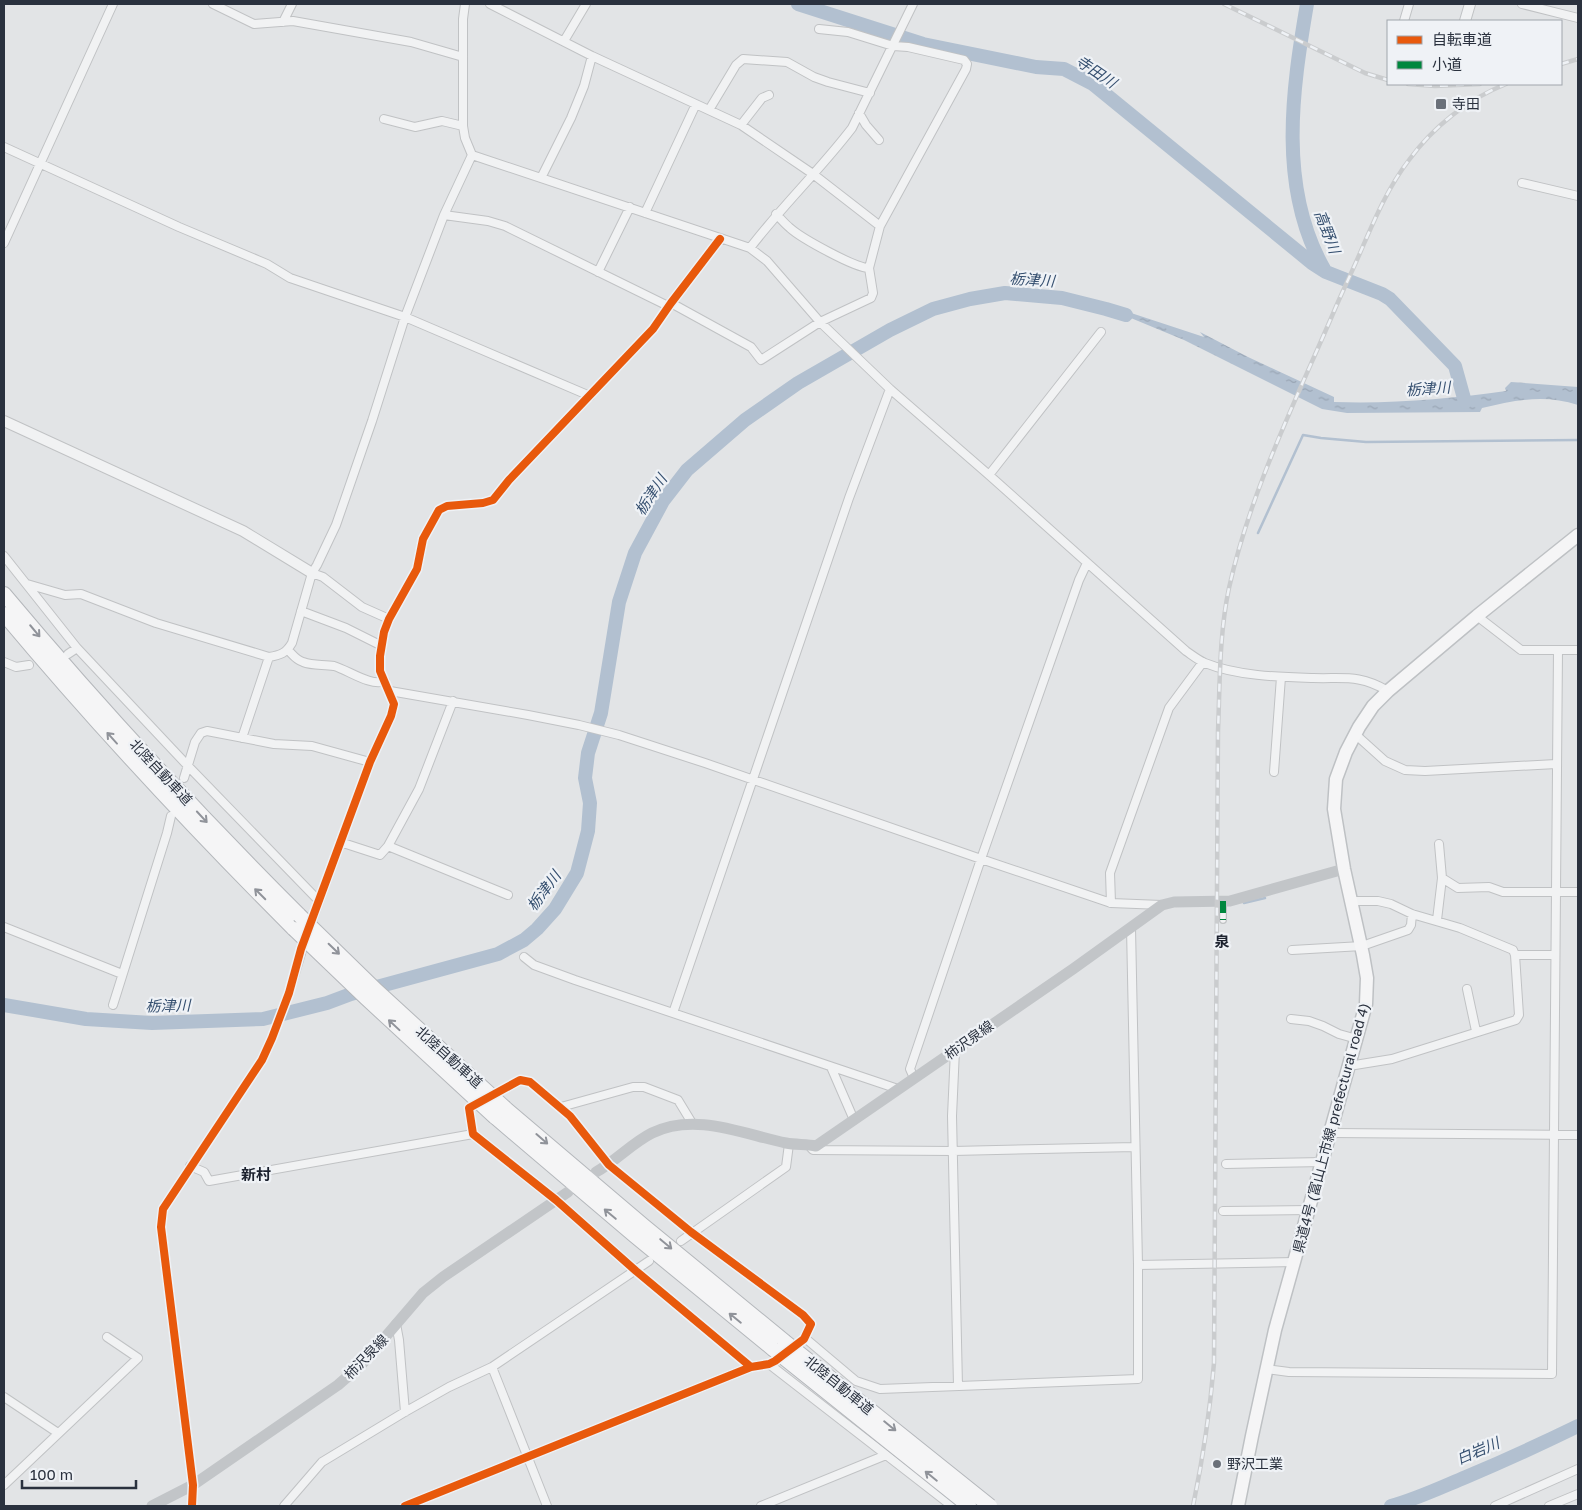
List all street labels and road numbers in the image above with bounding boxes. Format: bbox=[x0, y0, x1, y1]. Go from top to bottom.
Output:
street label: 北陸自動車道 bbox=[127, 735, 196, 808]
street label: 県道4号 (富山上市線 prefectural road 4) bbox=[1289, 1001, 1372, 1255]
street label: 柿沢泉線 bbox=[941, 1017, 997, 1063]
street label: 北陸自動車道 bbox=[412, 1022, 486, 1091]
street label: 柿沢泉線 bbox=[340, 1331, 391, 1383]
street label: 北陸自動車道 bbox=[801, 1352, 877, 1418]

